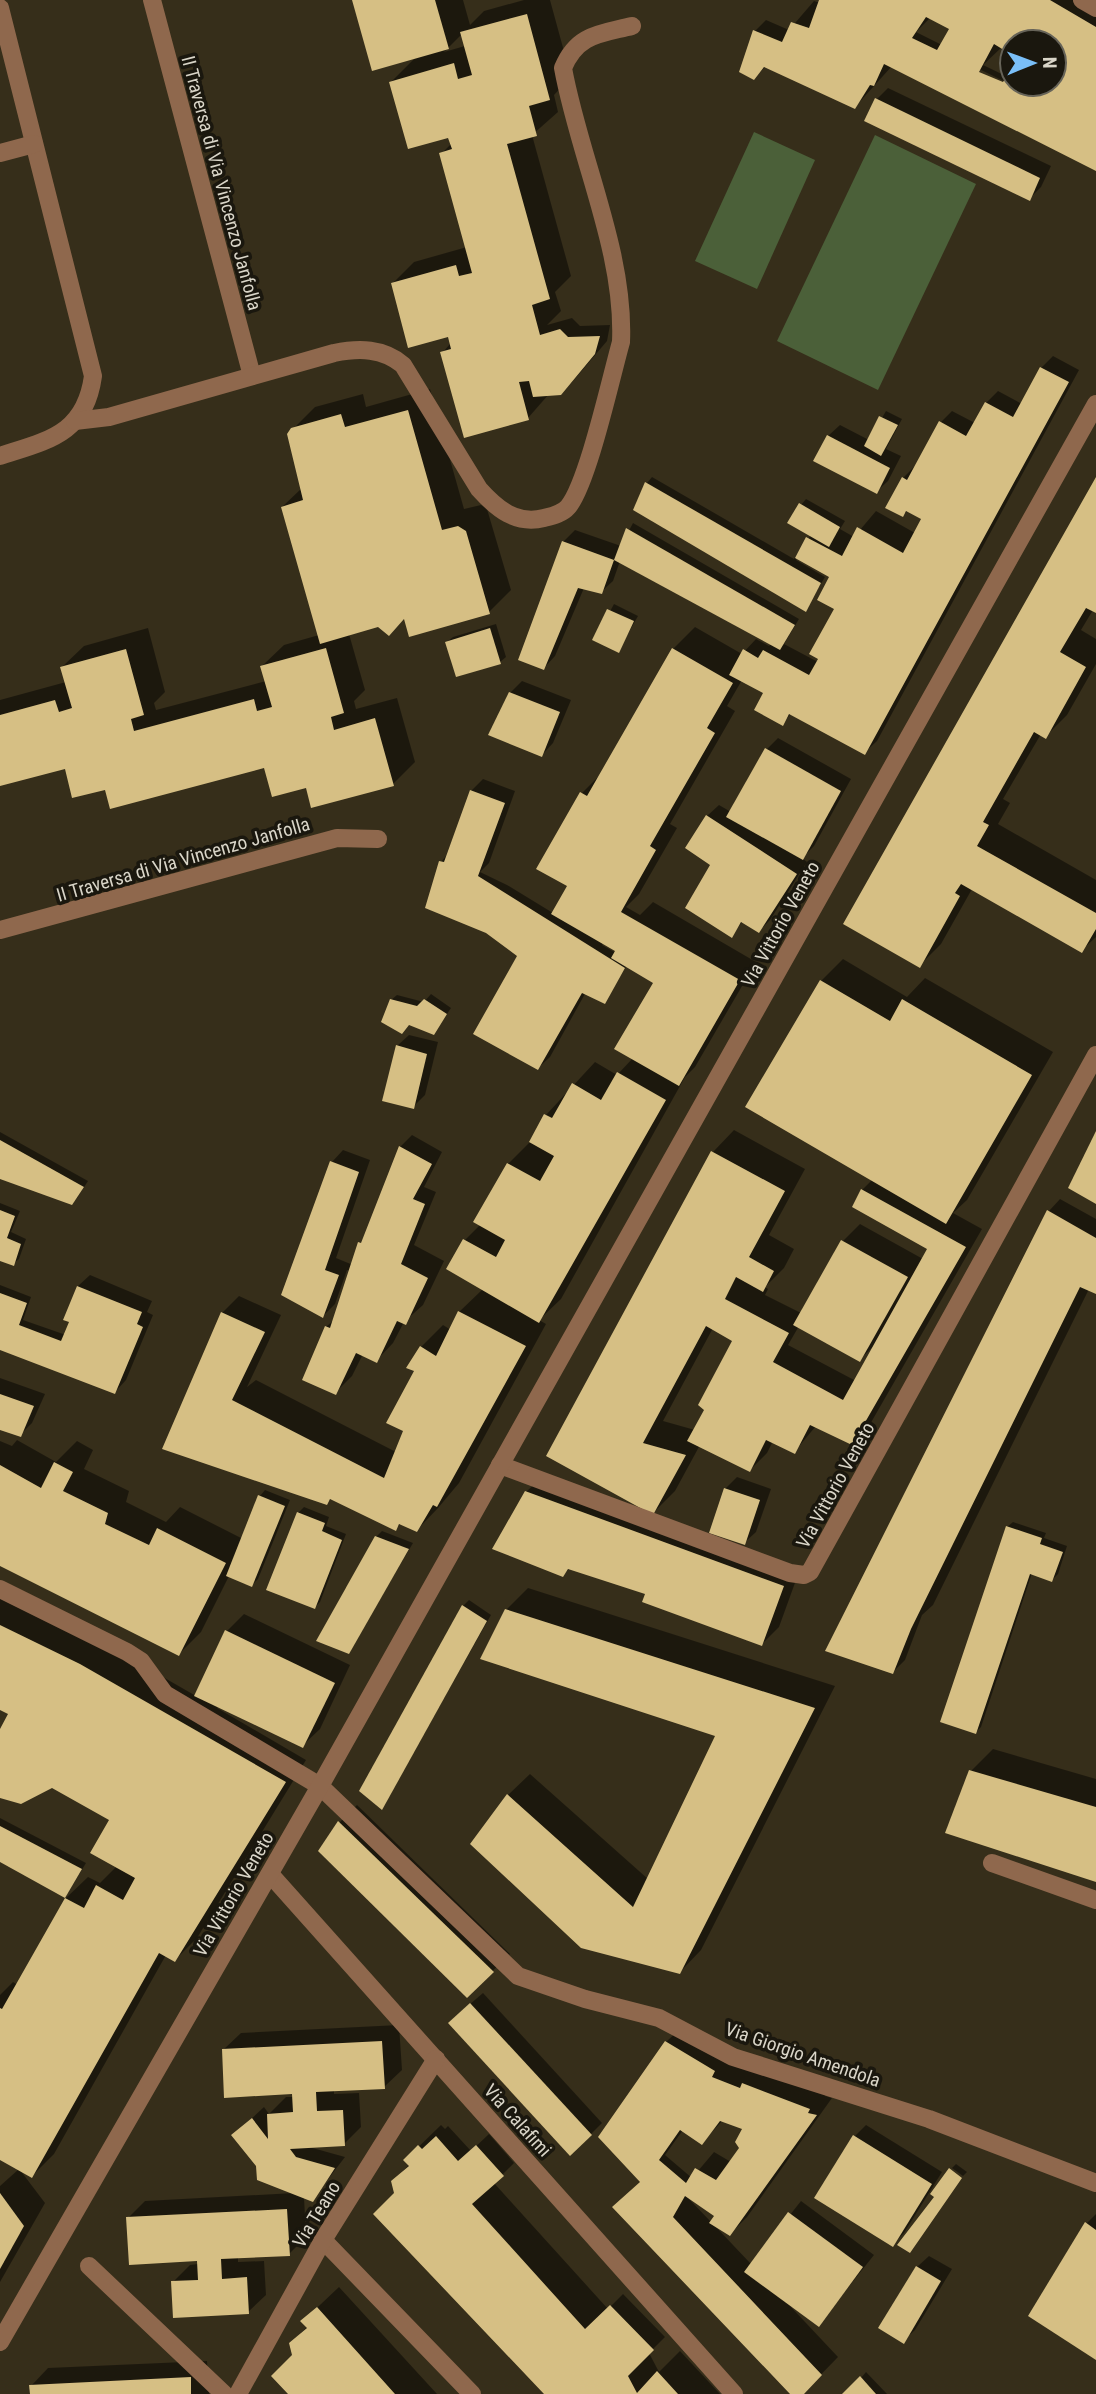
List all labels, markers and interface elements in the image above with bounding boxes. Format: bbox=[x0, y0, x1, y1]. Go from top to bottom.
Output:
north arrow bbox=[998, 28, 1068, 98]
street label: II Traversa di Via Vincenzo Janfolla bbox=[176, 53, 267, 313]
text: N bbox=[1038, 57, 1061, 69]
street label: II Traversa di Via Vincenzo Janfolla bbox=[54, 812, 313, 907]
street label: Via Vittorio Veneto bbox=[736, 857, 825, 991]
street label: Via Vittorio Veneto bbox=[791, 1418, 880, 1552]
street label: Via Vittorio Veneto bbox=[188, 1828, 278, 1961]
street label: Via Giorgio Amendola bbox=[722, 2017, 883, 2092]
street label: Via Calafimi bbox=[479, 2079, 556, 2161]
street label: Via Teano bbox=[288, 2177, 345, 2252]

